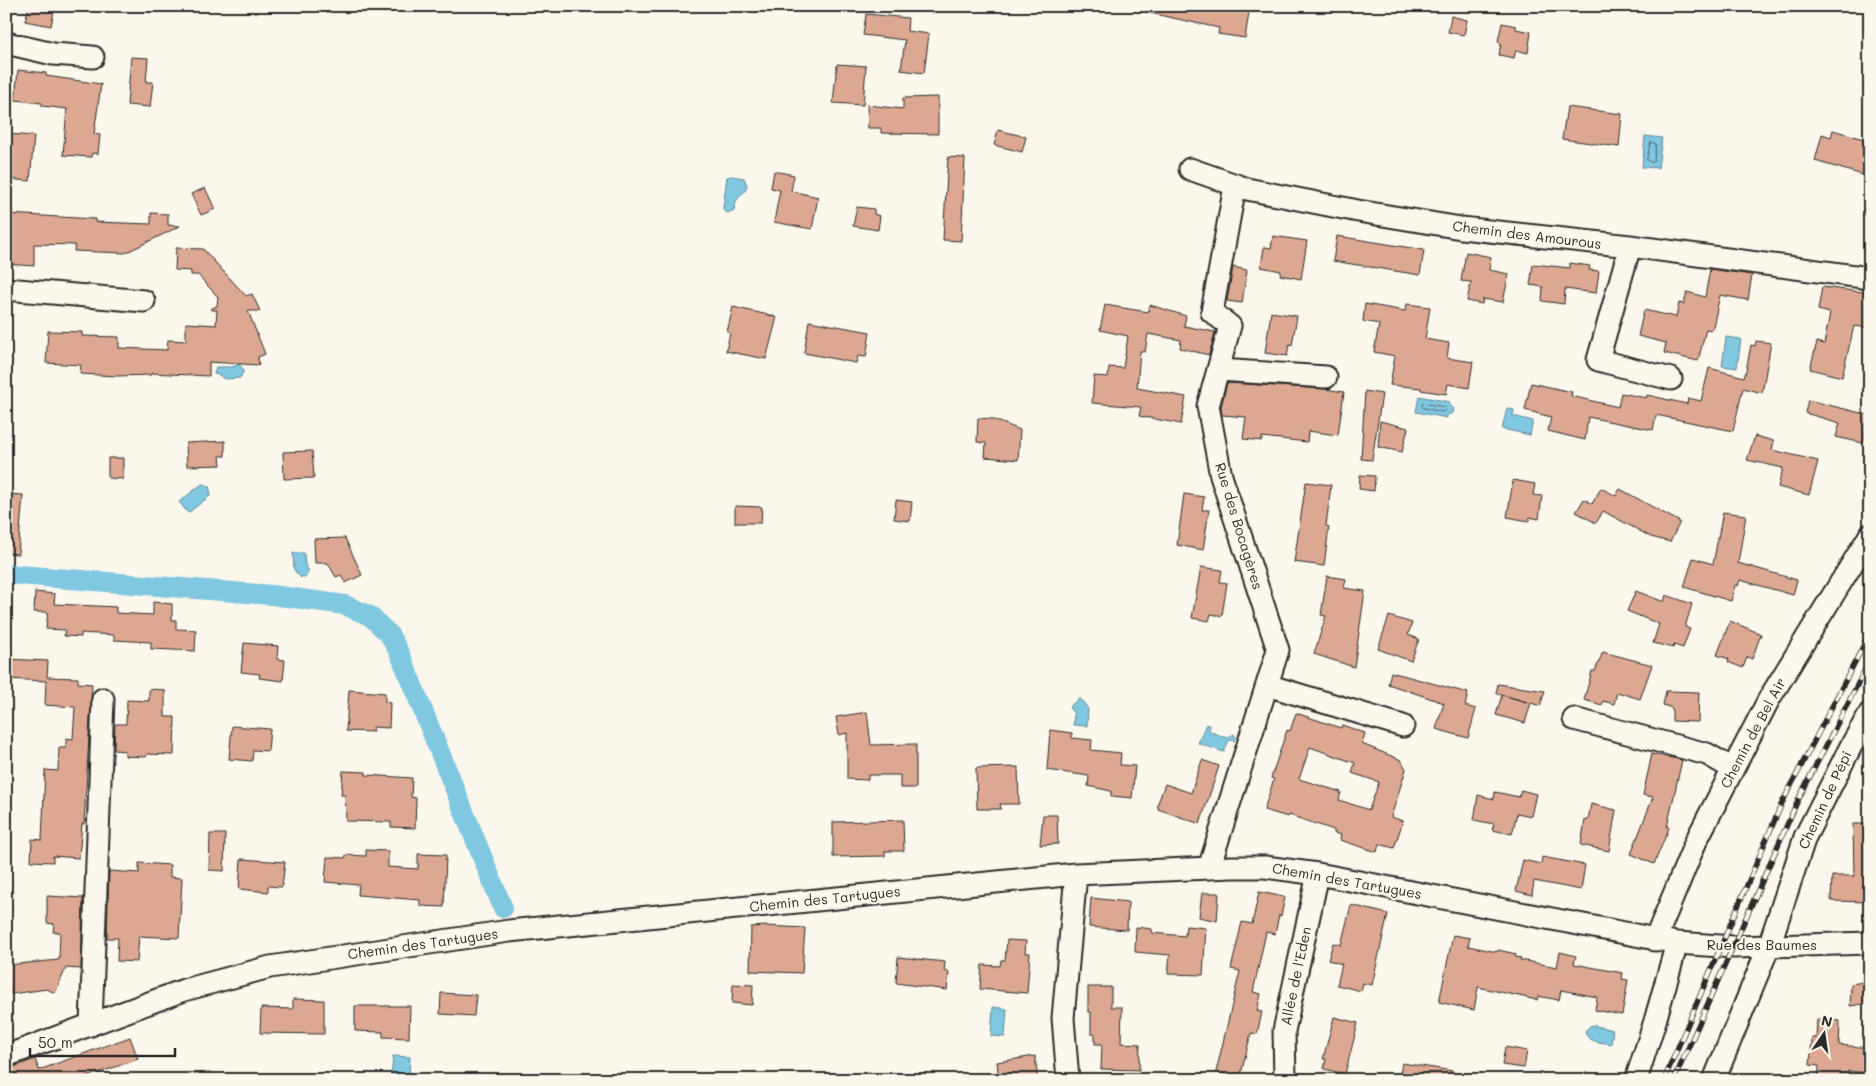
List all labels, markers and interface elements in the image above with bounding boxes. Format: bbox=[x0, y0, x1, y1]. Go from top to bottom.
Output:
street label: Chemin des Amourous bbox=[1452, 216, 1602, 253]
street label: Rue des Bocagères bbox=[1211, 460, 1268, 592]
street label: Chemin de Bel Air bbox=[1715, 674, 1790, 791]
street label: Chemin de Pépi bbox=[1793, 748, 1856, 852]
street label: Chemin des Tartugues bbox=[1271, 858, 1423, 903]
street label: Chemin des Tartugues bbox=[749, 881, 901, 916]
street label: Chemin des Tartugues bbox=[347, 924, 499, 963]
street label: Allée de l'Eden bbox=[1276, 925, 1315, 1027]
street label: Rue des Baumes bbox=[1707, 935, 1817, 954]
north arrow bbox=[1798, 1008, 1848, 1058]
text: N bbox=[1820, 1010, 1834, 1031]
scale bar bbox=[30, 1026, 175, 1058]
text: 50 m bbox=[38, 1032, 73, 1052]

